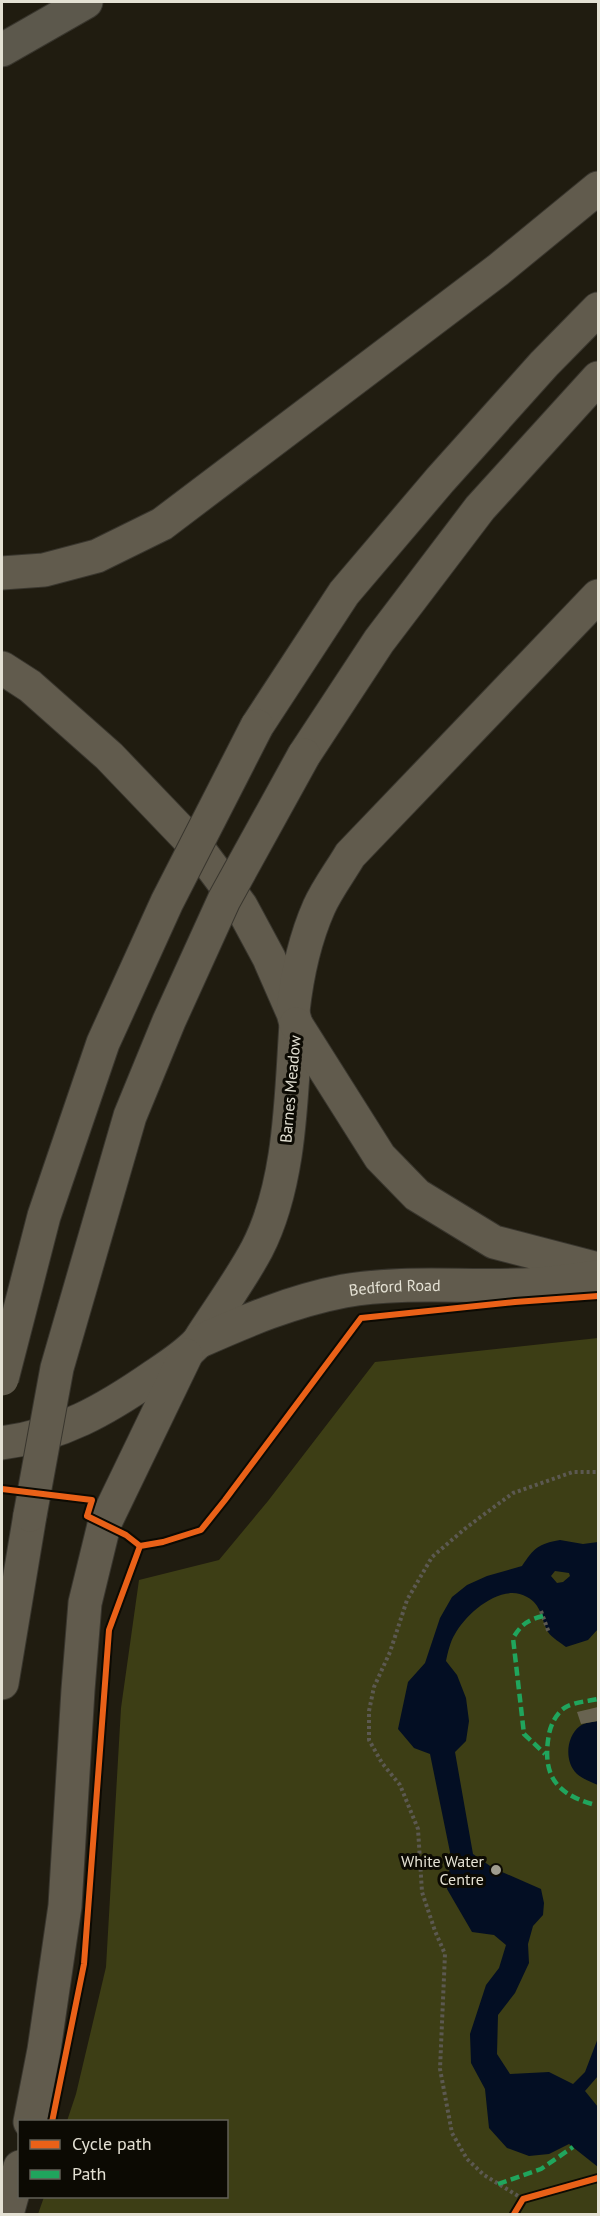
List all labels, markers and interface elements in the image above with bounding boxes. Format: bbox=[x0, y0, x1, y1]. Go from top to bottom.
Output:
street label: Barnes Meadow bbox=[275, 1034, 305, 1144]
street label: Bedford Road bbox=[348, 1275, 441, 1300]
place label: White Water Centre bbox=[401, 1851, 485, 1889]
marker: White Water Centre bbox=[489, 1863, 503, 1877]
legend bbox=[18, 2120, 228, 2198]
text: Cycle path bbox=[72, 2132, 152, 2155]
text: Path bbox=[72, 2162, 106, 2185]

